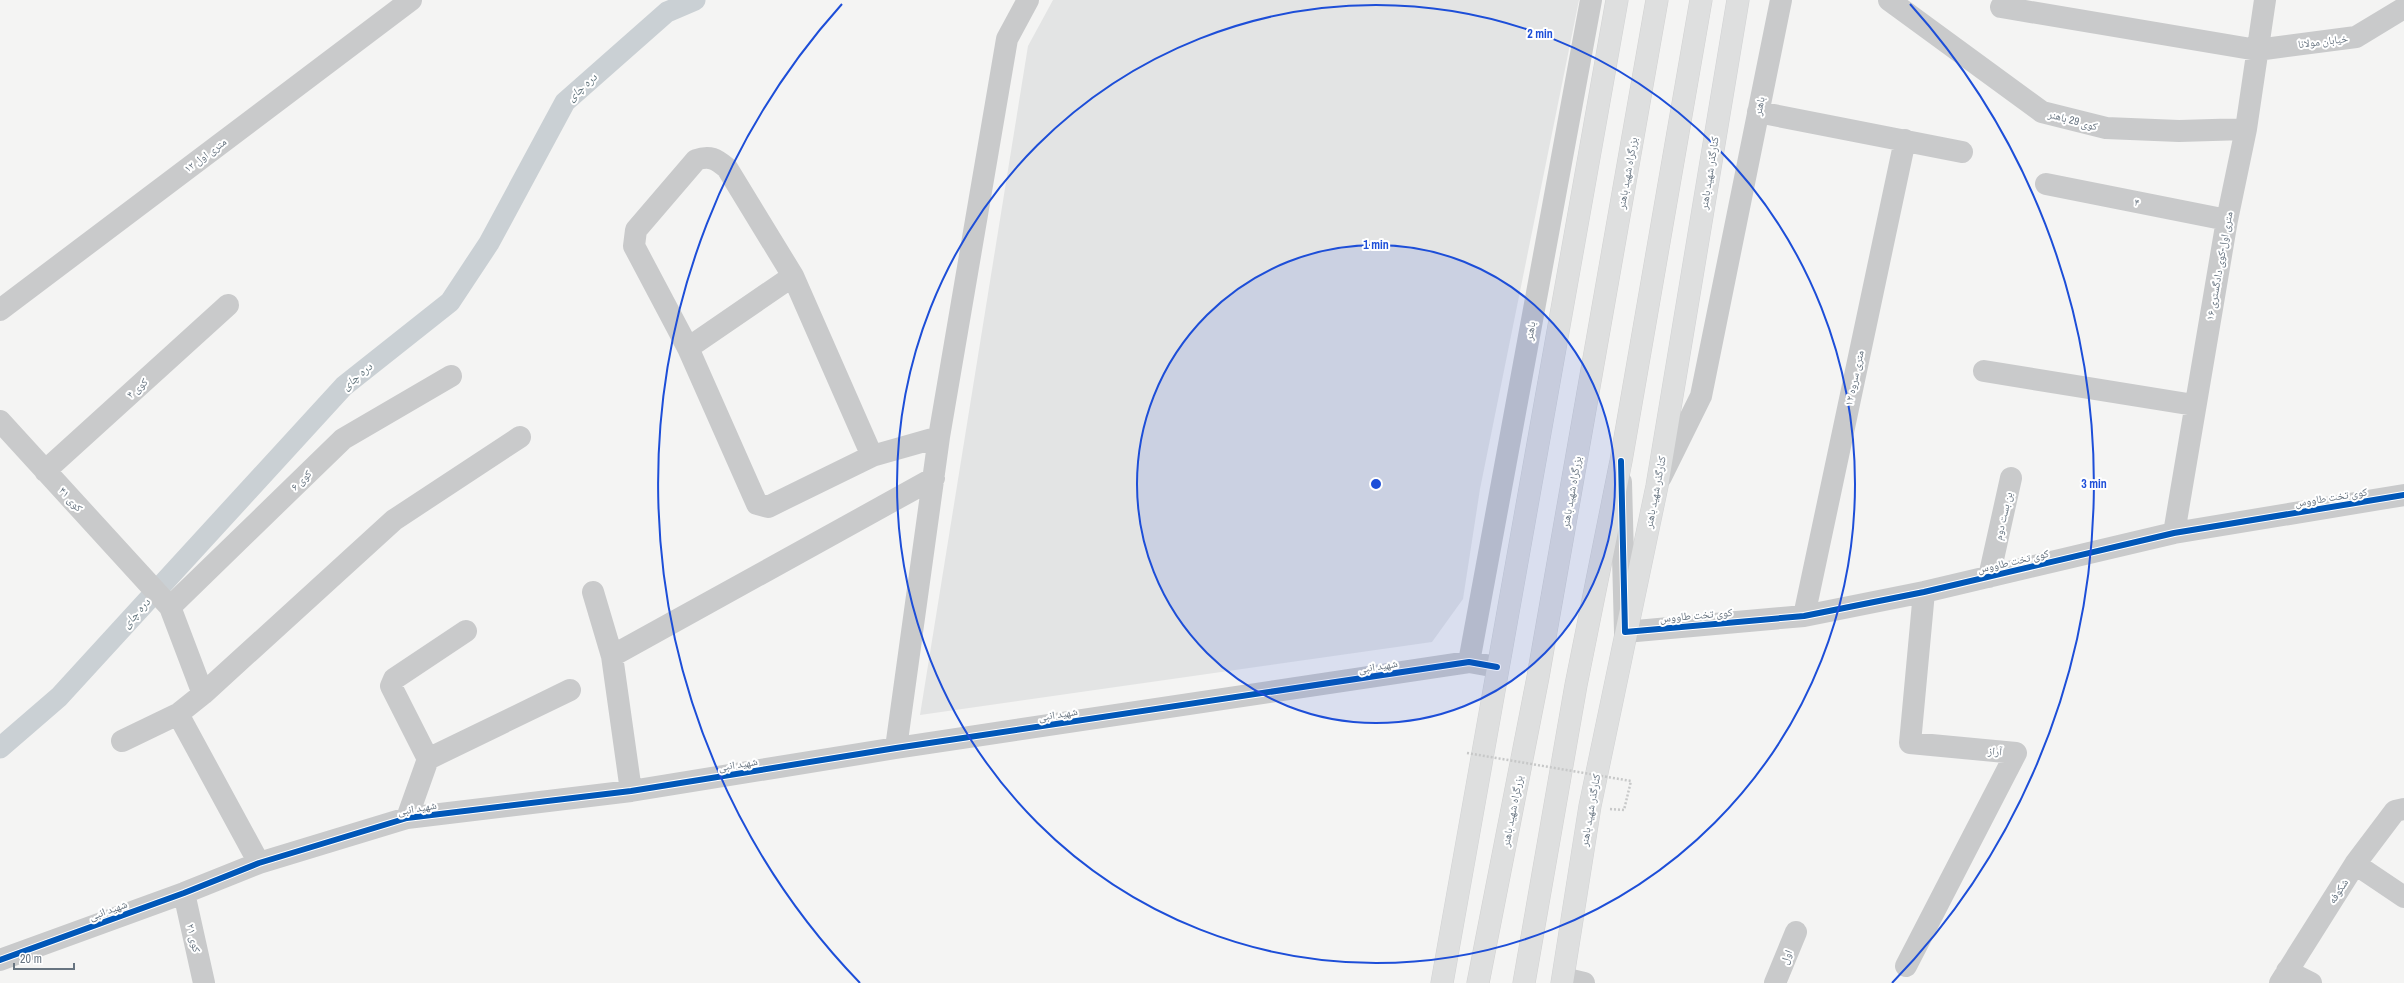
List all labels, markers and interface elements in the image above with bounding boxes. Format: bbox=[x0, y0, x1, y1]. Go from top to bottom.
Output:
text: 2 min bbox=[1527, 26, 1553, 42]
street label: خیابان مولانا bbox=[2297, 31, 2349, 51]
water label: دره چای bbox=[564, 69, 600, 105]
street label: باهنر bbox=[1750, 95, 1768, 118]
street label: کوی 29 باهنر bbox=[2046, 106, 2100, 133]
street label: ۱۲ متری اول bbox=[181, 135, 229, 175]
street label: کنارگذر شهید باهنر bbox=[1696, 135, 1722, 211]
street label: بزرگراه شهید باهنر bbox=[1614, 136, 1640, 211]
street label: ۴ bbox=[2133, 195, 2141, 209]
street label: ۱۶ متری اول-کوی دادگستری bbox=[2203, 210, 2235, 322]
text: 1 min bbox=[1363, 237, 1389, 253]
street label: باهنر bbox=[1521, 320, 1539, 343]
street label: ۱۲ متری سروه bbox=[1841, 349, 1867, 407]
water label: دره چای bbox=[338, 359, 376, 393]
street label: کوی ۴ bbox=[123, 374, 151, 401]
street label: کنارگذر شهید باهنر bbox=[1641, 454, 1669, 530]
street label: بزرگراه شهید باهنر bbox=[1558, 455, 1584, 530]
street label: کوی ۶ bbox=[288, 466, 315, 493]
text: 3 min bbox=[2081, 476, 2107, 492]
centre of rings bbox=[1369, 477, 1383, 491]
street label: کوی ۴۱ bbox=[56, 484, 86, 515]
street label: کوی تخت طاووس bbox=[2294, 484, 2369, 510]
street label: بن بست دوم bbox=[1991, 491, 2015, 541]
street label: کوی تخت طاووس bbox=[1976, 546, 2051, 576]
water label: دره چای bbox=[118, 595, 154, 631]
street label: کوی تخت طاووس bbox=[1659, 605, 1733, 625]
street label: شهید انبی bbox=[1357, 656, 1399, 676]
street label: شهید انبی bbox=[1037, 704, 1079, 724]
street label: آراز bbox=[1987, 743, 2003, 759]
street label: شهید انبی bbox=[717, 754, 759, 774]
street label: کنارگذر شهید باهنر bbox=[1577, 772, 1603, 848]
street label: بزرگراه شهید باهنر bbox=[1498, 774, 1526, 849]
street label: شهید انبی bbox=[396, 798, 438, 818]
street label: شکوفه bbox=[2325, 876, 2351, 906]
street label: شهید انبی bbox=[87, 897, 129, 923]
street label: کوی ۲۱ bbox=[184, 922, 204, 954]
scale bar bbox=[14, 945, 74, 971]
street label: اول bbox=[1777, 948, 1795, 966]
text: 20 m bbox=[20, 951, 42, 967]

